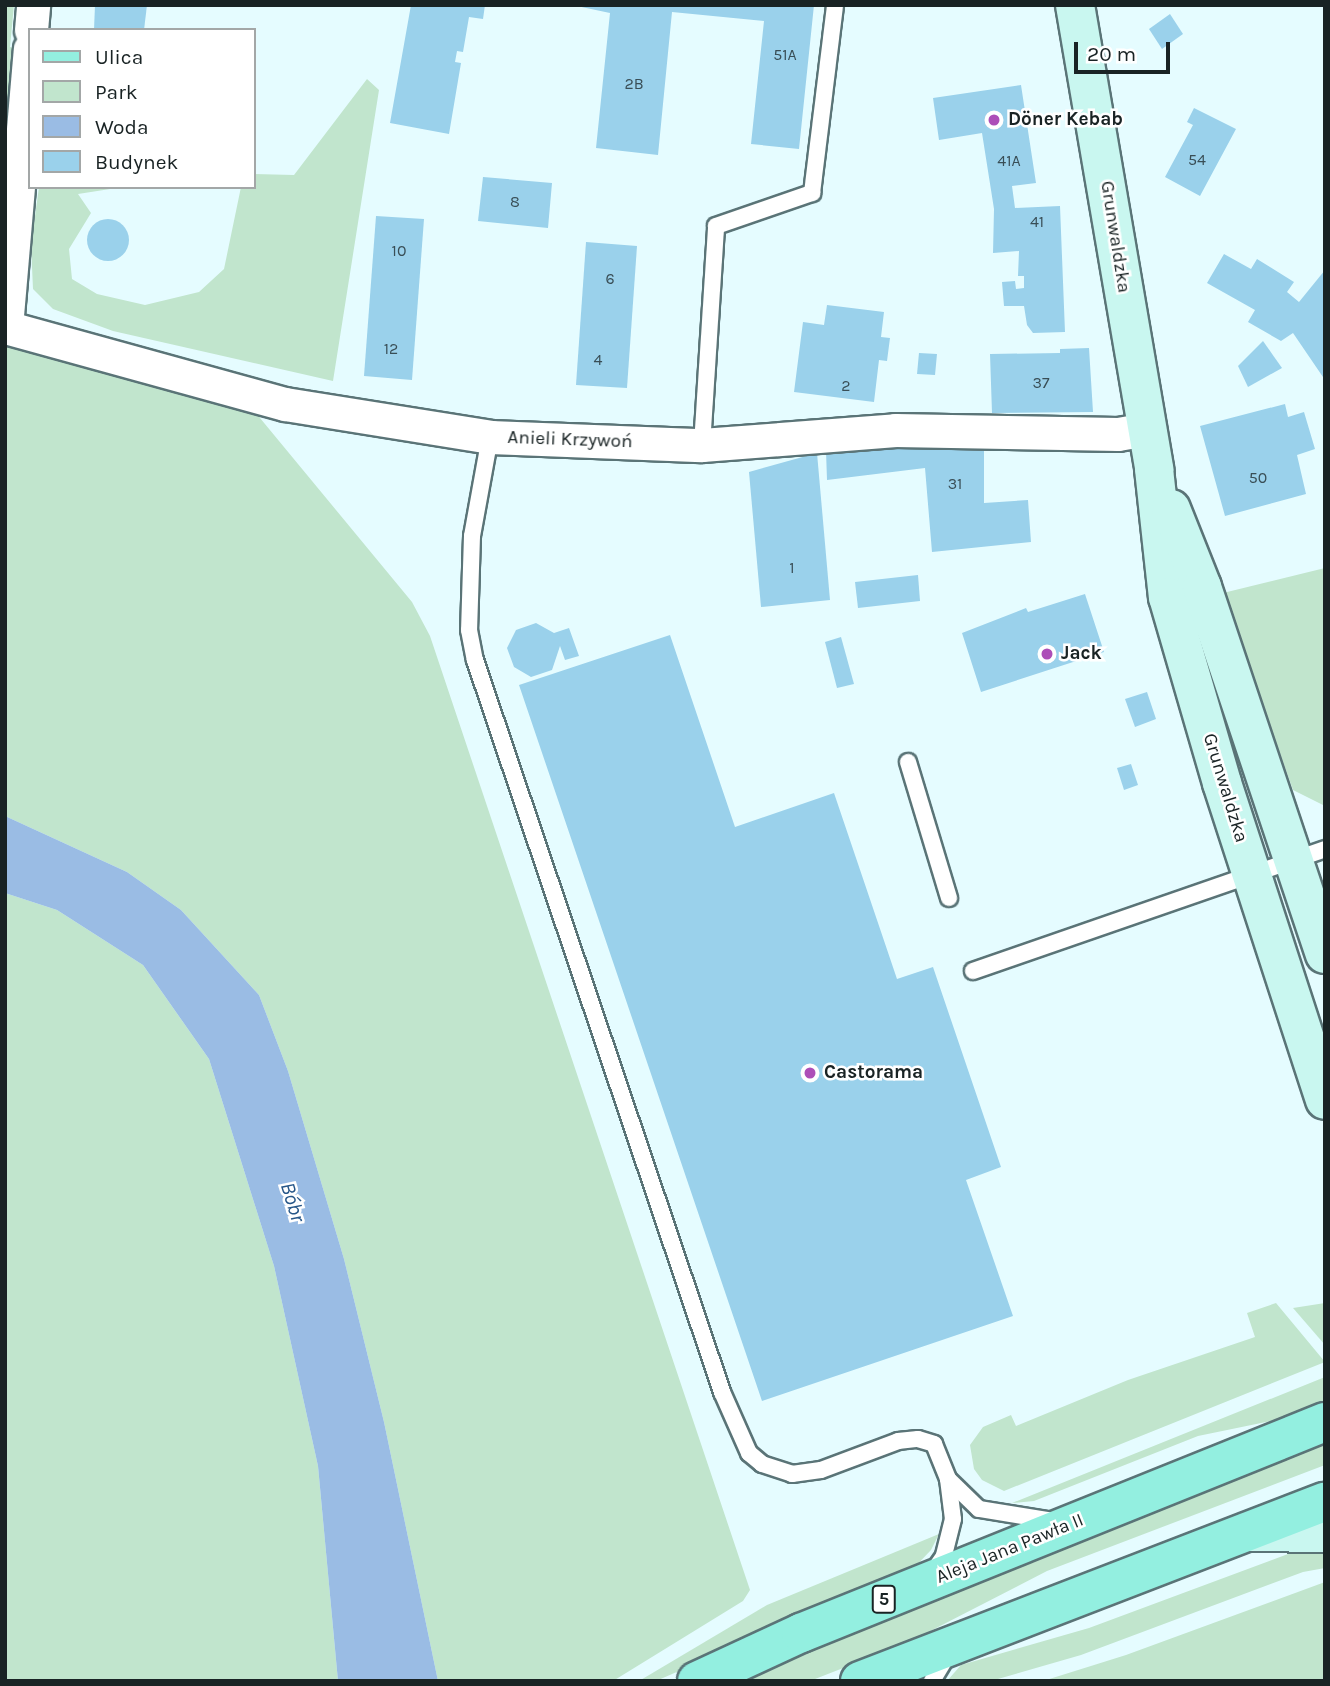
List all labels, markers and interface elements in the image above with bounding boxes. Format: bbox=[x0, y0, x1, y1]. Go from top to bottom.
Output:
legend bbox=[28, 28, 256, 189]
scale bar bbox=[1078, 28, 1174, 72]
text: 20 m bbox=[1087, 42, 1136, 66]
text: Ulica bbox=[95, 45, 143, 69]
house number: 51A bbox=[773, 45, 797, 65]
house number: 2B bbox=[624, 74, 644, 94]
text: Park bbox=[95, 80, 138, 104]
place label: Döner Kebab bbox=[1008, 109, 1123, 131]
marker: Döner Kebab bbox=[986, 112, 1002, 128]
text: Woda bbox=[95, 115, 149, 139]
text: Budynek bbox=[95, 150, 178, 174]
house number: 54 bbox=[1188, 150, 1206, 170]
house number: 41A bbox=[997, 151, 1021, 171]
street label: Grunwaldzka bbox=[1095, 179, 1135, 295]
house number: 8 bbox=[510, 192, 520, 212]
house number: 41 bbox=[1030, 212, 1044, 232]
house number: 10 bbox=[392, 241, 406, 261]
house number: 6 bbox=[605, 269, 615, 289]
house number: 12 bbox=[384, 339, 398, 359]
house number: 4 bbox=[594, 350, 602, 370]
house number: 37 bbox=[1033, 373, 1049, 393]
house number: 2 bbox=[841, 376, 851, 396]
street label: Anieli Krzywoń bbox=[507, 426, 633, 454]
house number: 50 bbox=[1249, 468, 1267, 488]
house number: 31 bbox=[948, 474, 962, 494]
house number: 1 bbox=[789, 558, 795, 578]
place label: Jack bbox=[1061, 643, 1102, 665]
marker: Jack bbox=[1039, 646, 1055, 662]
street label: Grunwaldzka bbox=[1198, 731, 1252, 845]
place label: Castorama bbox=[824, 1062, 923, 1084]
marker: Castorama bbox=[802, 1065, 818, 1081]
water label: Bóbr bbox=[275, 1179, 311, 1225]
street label: Aleja Jana Pawła II bbox=[933, 1509, 1087, 1589]
road number: 5 bbox=[872, 1584, 896, 1614]

